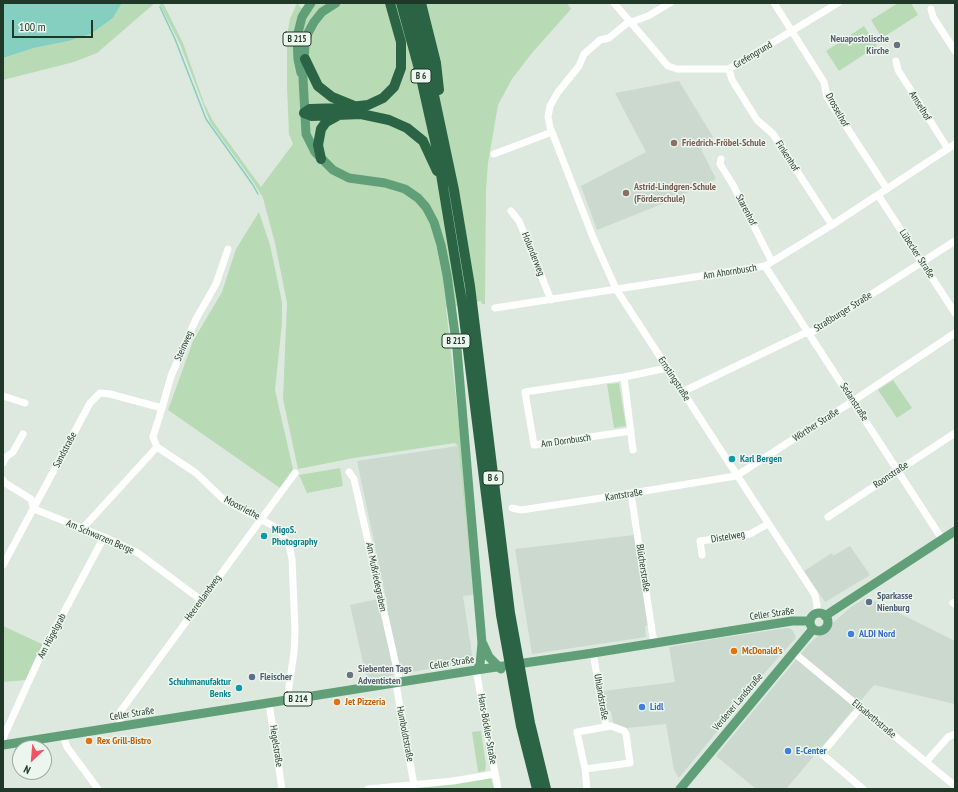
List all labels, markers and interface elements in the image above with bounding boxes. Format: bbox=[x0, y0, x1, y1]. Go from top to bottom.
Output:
scale bar bbox=[14, 12, 95, 38]
text: 100 m bbox=[19, 19, 46, 34]
road number: B 215 bbox=[283, 32, 311, 46]
place label: Neuapostolische Kirche bbox=[831, 33, 889, 56]
street label: Grefengrund bbox=[732, 39, 774, 71]
marker: Neuapostolische Kirche bbox=[892, 40, 902, 50]
road number: B 6 bbox=[411, 69, 431, 83]
street label: Amselhof bbox=[906, 89, 934, 123]
street label: Drosselhof bbox=[823, 91, 851, 129]
place label: Friedrich-Fröbel-Schule bbox=[682, 137, 765, 149]
marker: Friedrich-Fröbel-Schule bbox=[669, 138, 679, 148]
street label: Finkenhof bbox=[773, 138, 801, 174]
place label: Astrid-Lindgren-Schule (Förderschule) bbox=[634, 181, 716, 204]
marker: Astrid-Lindgren-Schule (Förderschule) bbox=[621, 188, 631, 198]
street label: Starenhof bbox=[733, 192, 759, 228]
street label: Lübecker Straße bbox=[897, 227, 937, 281]
street label: Holunderweg bbox=[519, 230, 547, 278]
street label: Am Ahornbusch bbox=[702, 262, 758, 282]
street label: Straßburger Straße bbox=[812, 289, 874, 335]
street label: Steinweg bbox=[172, 329, 196, 363]
road number: B 215 bbox=[442, 334, 470, 348]
street label: Ernstingstraße bbox=[655, 355, 693, 403]
street label: Sedanstraße bbox=[837, 381, 871, 423]
street label: Wörther Straße bbox=[791, 406, 841, 444]
street label: Sandstraße bbox=[51, 430, 79, 470]
street label: Am Dornbusch bbox=[540, 432, 592, 450]
place label: Karl Bergen bbox=[740, 453, 782, 465]
marker: Karl Bergen bbox=[727, 454, 737, 464]
street label: Roonstraße bbox=[871, 459, 911, 491]
road number: B 6 bbox=[483, 471, 503, 485]
street label: Kantstraße bbox=[604, 486, 644, 504]
street label: Moosriethe bbox=[222, 494, 262, 522]
street label: Am Schwarzen Berge bbox=[64, 517, 136, 557]
place label: MigoS. Photography bbox=[272, 524, 318, 548]
street label: Distelweg bbox=[710, 528, 746, 546]
marker: MigoS. Photography bbox=[259, 531, 269, 541]
street label: Am Mußriedegraben bbox=[363, 541, 389, 613]
street label: Blücherstraße bbox=[633, 543, 653, 593]
street label: Heerenlandweg bbox=[182, 573, 224, 623]
place label: Sparkasse Nienburg bbox=[877, 590, 912, 614]
marker: Sparkasse Nienburg bbox=[864, 597, 874, 607]
street label: Celler Straße bbox=[749, 605, 795, 623]
street label: Am Hügelgrab bbox=[35, 611, 69, 661]
place label: ALDI Nord bbox=[859, 628, 895, 640]
marker: ALDI Nord bbox=[846, 629, 856, 639]
place label: McDonald's bbox=[742, 645, 782, 657]
marker: McDonald's bbox=[729, 646, 739, 656]
street label: Celler Straße bbox=[429, 654, 475, 672]
place label: Siebenten Tags Adventisten bbox=[358, 663, 412, 686]
marker: Siebenten Tags Adventisten bbox=[345, 670, 355, 680]
place label: Fleischer bbox=[260, 671, 292, 683]
street label: Verdener Landstraße bbox=[710, 671, 766, 733]
marker: Fleischer bbox=[247, 672, 257, 682]
street label: Uhlandstraße bbox=[591, 673, 611, 721]
place label: Schuhmanufaktur Benks bbox=[169, 676, 231, 700]
marker: Schuhmanufaktur Benks bbox=[234, 683, 244, 693]
road number: B 214 bbox=[284, 692, 312, 706]
street label: Hans-Böckler-Straße bbox=[475, 693, 499, 765]
place label: Jet Pizzeria bbox=[345, 696, 385, 708]
marker: Jet Pizzeria bbox=[332, 697, 342, 707]
street label: Elisabethstraße bbox=[850, 697, 898, 741]
place label: Lidl bbox=[650, 701, 663, 713]
marker: Lidl bbox=[637, 702, 647, 712]
street label: Celler Straße bbox=[109, 705, 155, 723]
street label: Humboldtstraße bbox=[394, 705, 416, 763]
street label: Hegelstraße bbox=[267, 724, 285, 768]
place label: Rex Grill-Bistro bbox=[97, 735, 151, 747]
marker: Rex Grill-Bistro bbox=[84, 736, 94, 746]
north arrow bbox=[12, 740, 52, 780]
place label: E-Center bbox=[796, 745, 826, 757]
marker: E-Center bbox=[783, 746, 793, 756]
text: N bbox=[21, 762, 33, 777]

